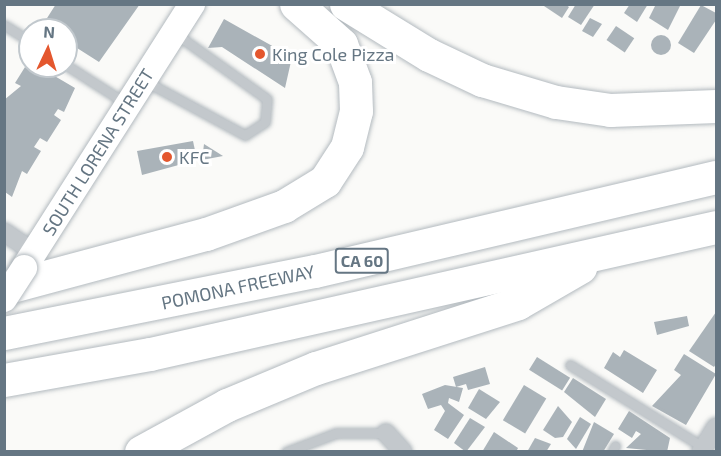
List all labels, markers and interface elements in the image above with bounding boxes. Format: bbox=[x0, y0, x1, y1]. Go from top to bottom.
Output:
north arrow bbox=[18, 18, 78, 78]
text: N bbox=[43, 22, 56, 41]
place label: King Cole Pizza bbox=[272, 43, 394, 65]
marker: King Cole Pizza bbox=[253, 47, 267, 61]
street label: SOUTH LORENA STREET bbox=[38, 64, 158, 240]
place label: KFC bbox=[179, 146, 209, 168]
marker: KFC bbox=[160, 150, 174, 164]
road number: CA 60 bbox=[334, 248, 391, 274]
street label: POMONA FREEWAY bbox=[159, 260, 317, 314]

